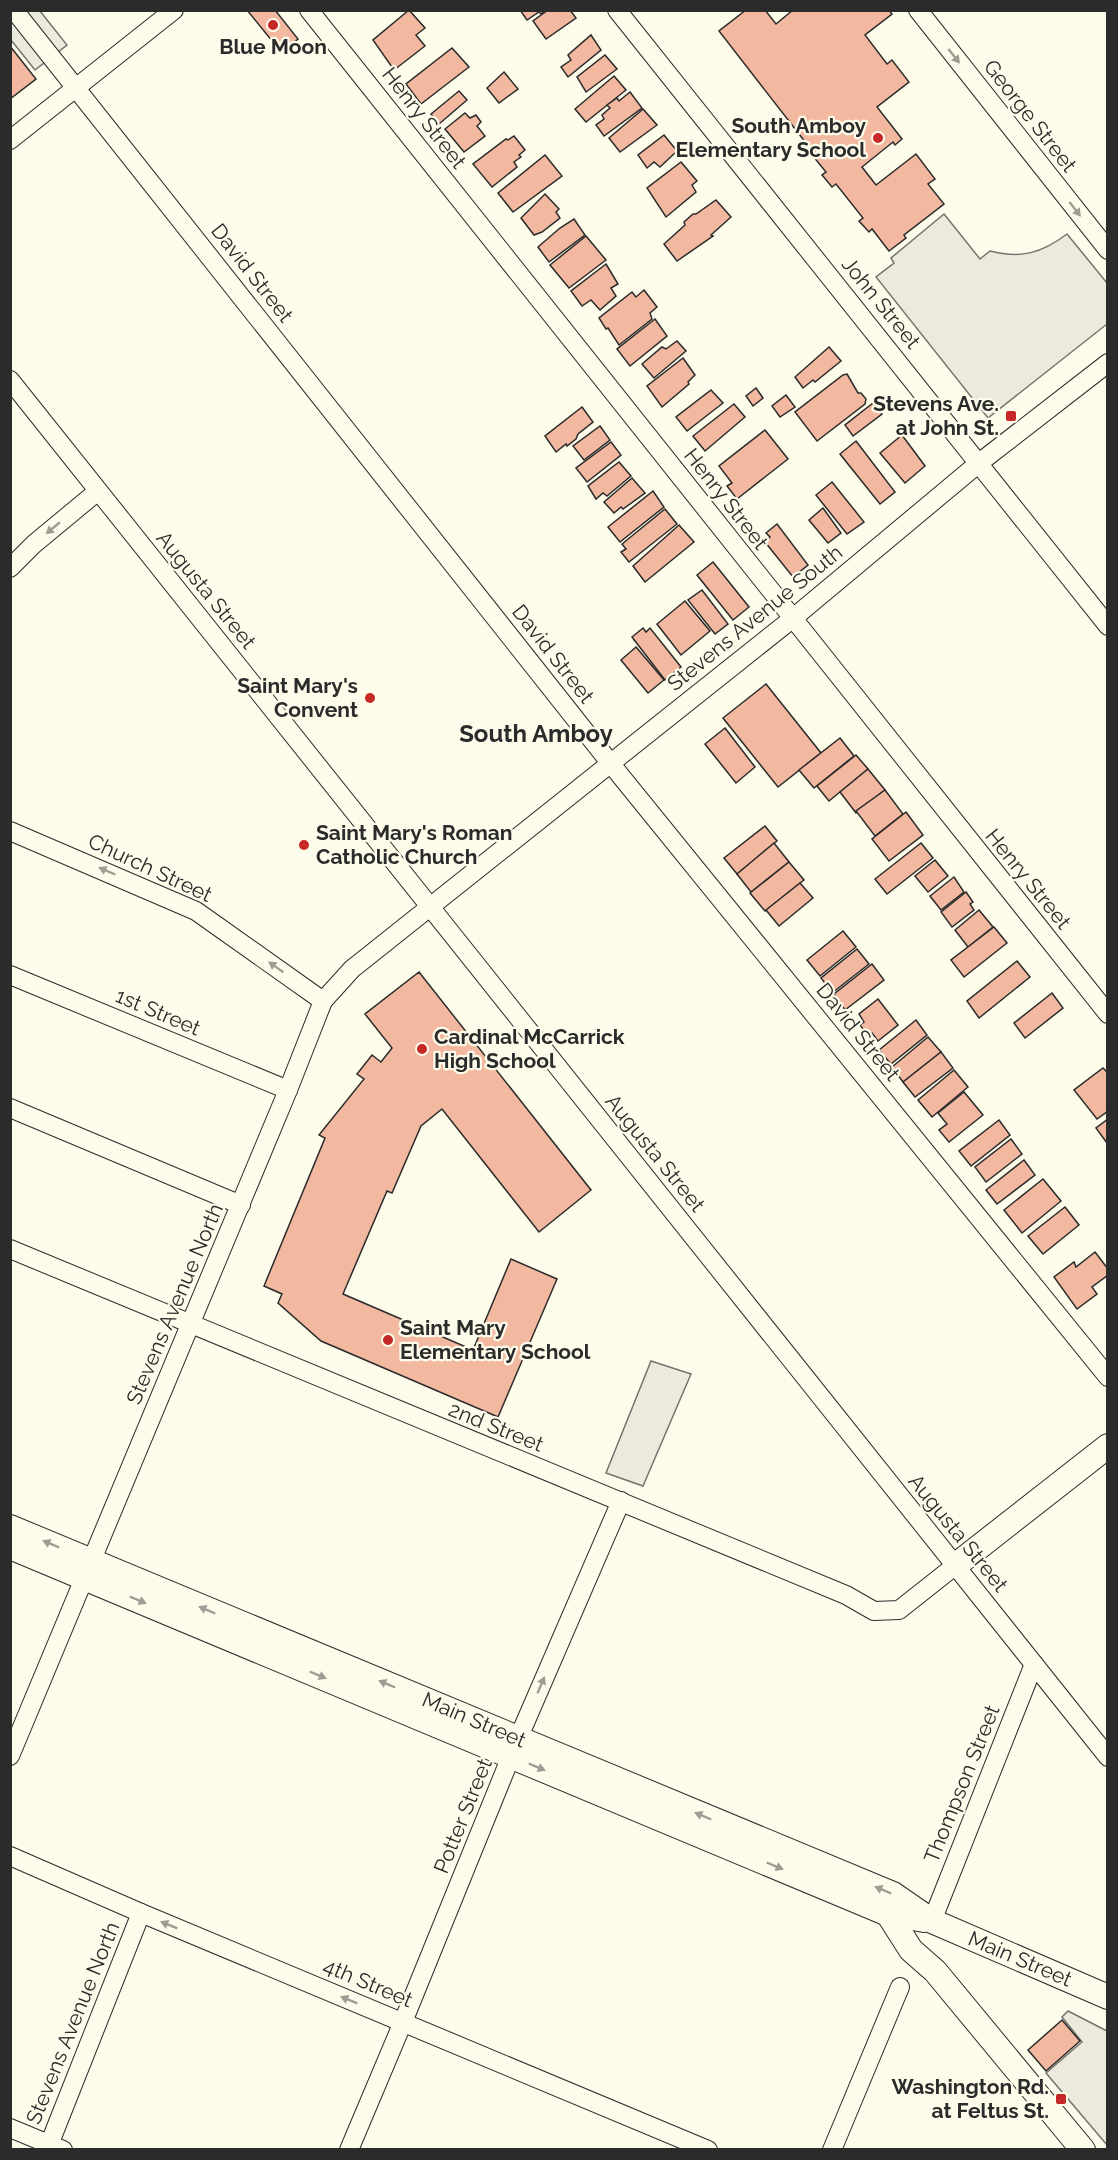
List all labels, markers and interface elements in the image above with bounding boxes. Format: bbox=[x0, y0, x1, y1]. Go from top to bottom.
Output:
marker: Blue Moon bbox=[266, 18, 280, 32]
place label: Blue Moon bbox=[219, 34, 327, 59]
one-way arrow bbox=[948, 49, 960, 64]
street label: George Street bbox=[979, 54, 1082, 177]
street label: Henry Street bbox=[377, 62, 472, 173]
place label: South Amboy Elementary School bbox=[676, 113, 866, 162]
marker: South Amboy Elementary School bbox=[871, 131, 885, 145]
one-way arrow bbox=[1069, 202, 1081, 217]
street label: David Street bbox=[206, 218, 299, 327]
street label: John Street bbox=[837, 252, 926, 353]
place label: Stevens Ave. at John St. bbox=[873, 391, 999, 440]
marker: Stevens Ave. at John St. bbox=[1004, 409, 1018, 423]
street label: Henry Street bbox=[679, 443, 774, 554]
one-way arrow bbox=[46, 521, 61, 534]
street label: Augusta Street bbox=[151, 526, 261, 654]
street label: Stevens Avenue South bbox=[662, 539, 847, 696]
street label: David Street bbox=[507, 599, 600, 708]
place label: Saint Mary's Convent bbox=[237, 673, 358, 722]
marker: Saint Mary's Convent bbox=[363, 691, 377, 705]
district label: South Amboy bbox=[459, 719, 613, 748]
place label: Saint Mary's Roman Catholic Church bbox=[316, 820, 512, 869]
street label: Henry Street bbox=[980, 824, 1076, 934]
street label: Church Street bbox=[84, 828, 216, 907]
marker: Saint Mary's Roman Catholic Church bbox=[297, 838, 311, 852]
one-way arrow bbox=[97, 866, 115, 876]
one-way arrow bbox=[268, 961, 284, 973]
street label: David Street bbox=[811, 978, 905, 1086]
street label: 1st Street bbox=[112, 982, 204, 1041]
place label: Cardinal McCarrick High School bbox=[434, 1024, 625, 1073]
marker: Cardinal McCarrick High School bbox=[415, 1042, 429, 1056]
street label: Augusta Street bbox=[600, 1089, 710, 1217]
street label: Stevens Avenue North bbox=[121, 1200, 228, 1408]
place label: Saint Mary Elementary School bbox=[400, 1315, 591, 1364]
marker: Saint Mary Elementary School bbox=[381, 1333, 395, 1347]
street label: 2nd Street bbox=[445, 1396, 547, 1457]
street label: Augusta Street bbox=[903, 1469, 1013, 1597]
one-way arrow bbox=[42, 1539, 60, 1548]
one-way arrow bbox=[130, 1595, 148, 1605]
one-way arrow bbox=[198, 1605, 216, 1614]
one-way arrow bbox=[310, 1670, 328, 1680]
one-way arrow bbox=[537, 1676, 546, 1694]
one-way arrow bbox=[378, 1679, 396, 1688]
street label: Main Street bbox=[419, 1687, 530, 1753]
street label: Thompson Street bbox=[918, 1701, 1005, 1867]
street label: Potter Street bbox=[428, 1755, 497, 1877]
one-way arrow bbox=[528, 1763, 546, 1772]
one-way arrow bbox=[694, 1811, 712, 1820]
one-way arrow bbox=[766, 1862, 784, 1871]
one-way arrow bbox=[874, 1885, 892, 1894]
street label: Stevens Avenue North bbox=[21, 1918, 125, 2128]
one-way arrow bbox=[160, 1920, 178, 1930]
street label: Main Street bbox=[965, 1926, 1076, 1992]
street label: 4th Street bbox=[320, 1953, 416, 2012]
one-way arrow bbox=[340, 1995, 358, 2005]
place label: Washington Rd. at Feltus St. bbox=[891, 2074, 1049, 2123]
marker: Washington Rd. at Feltus St. bbox=[1054, 2092, 1068, 2106]

